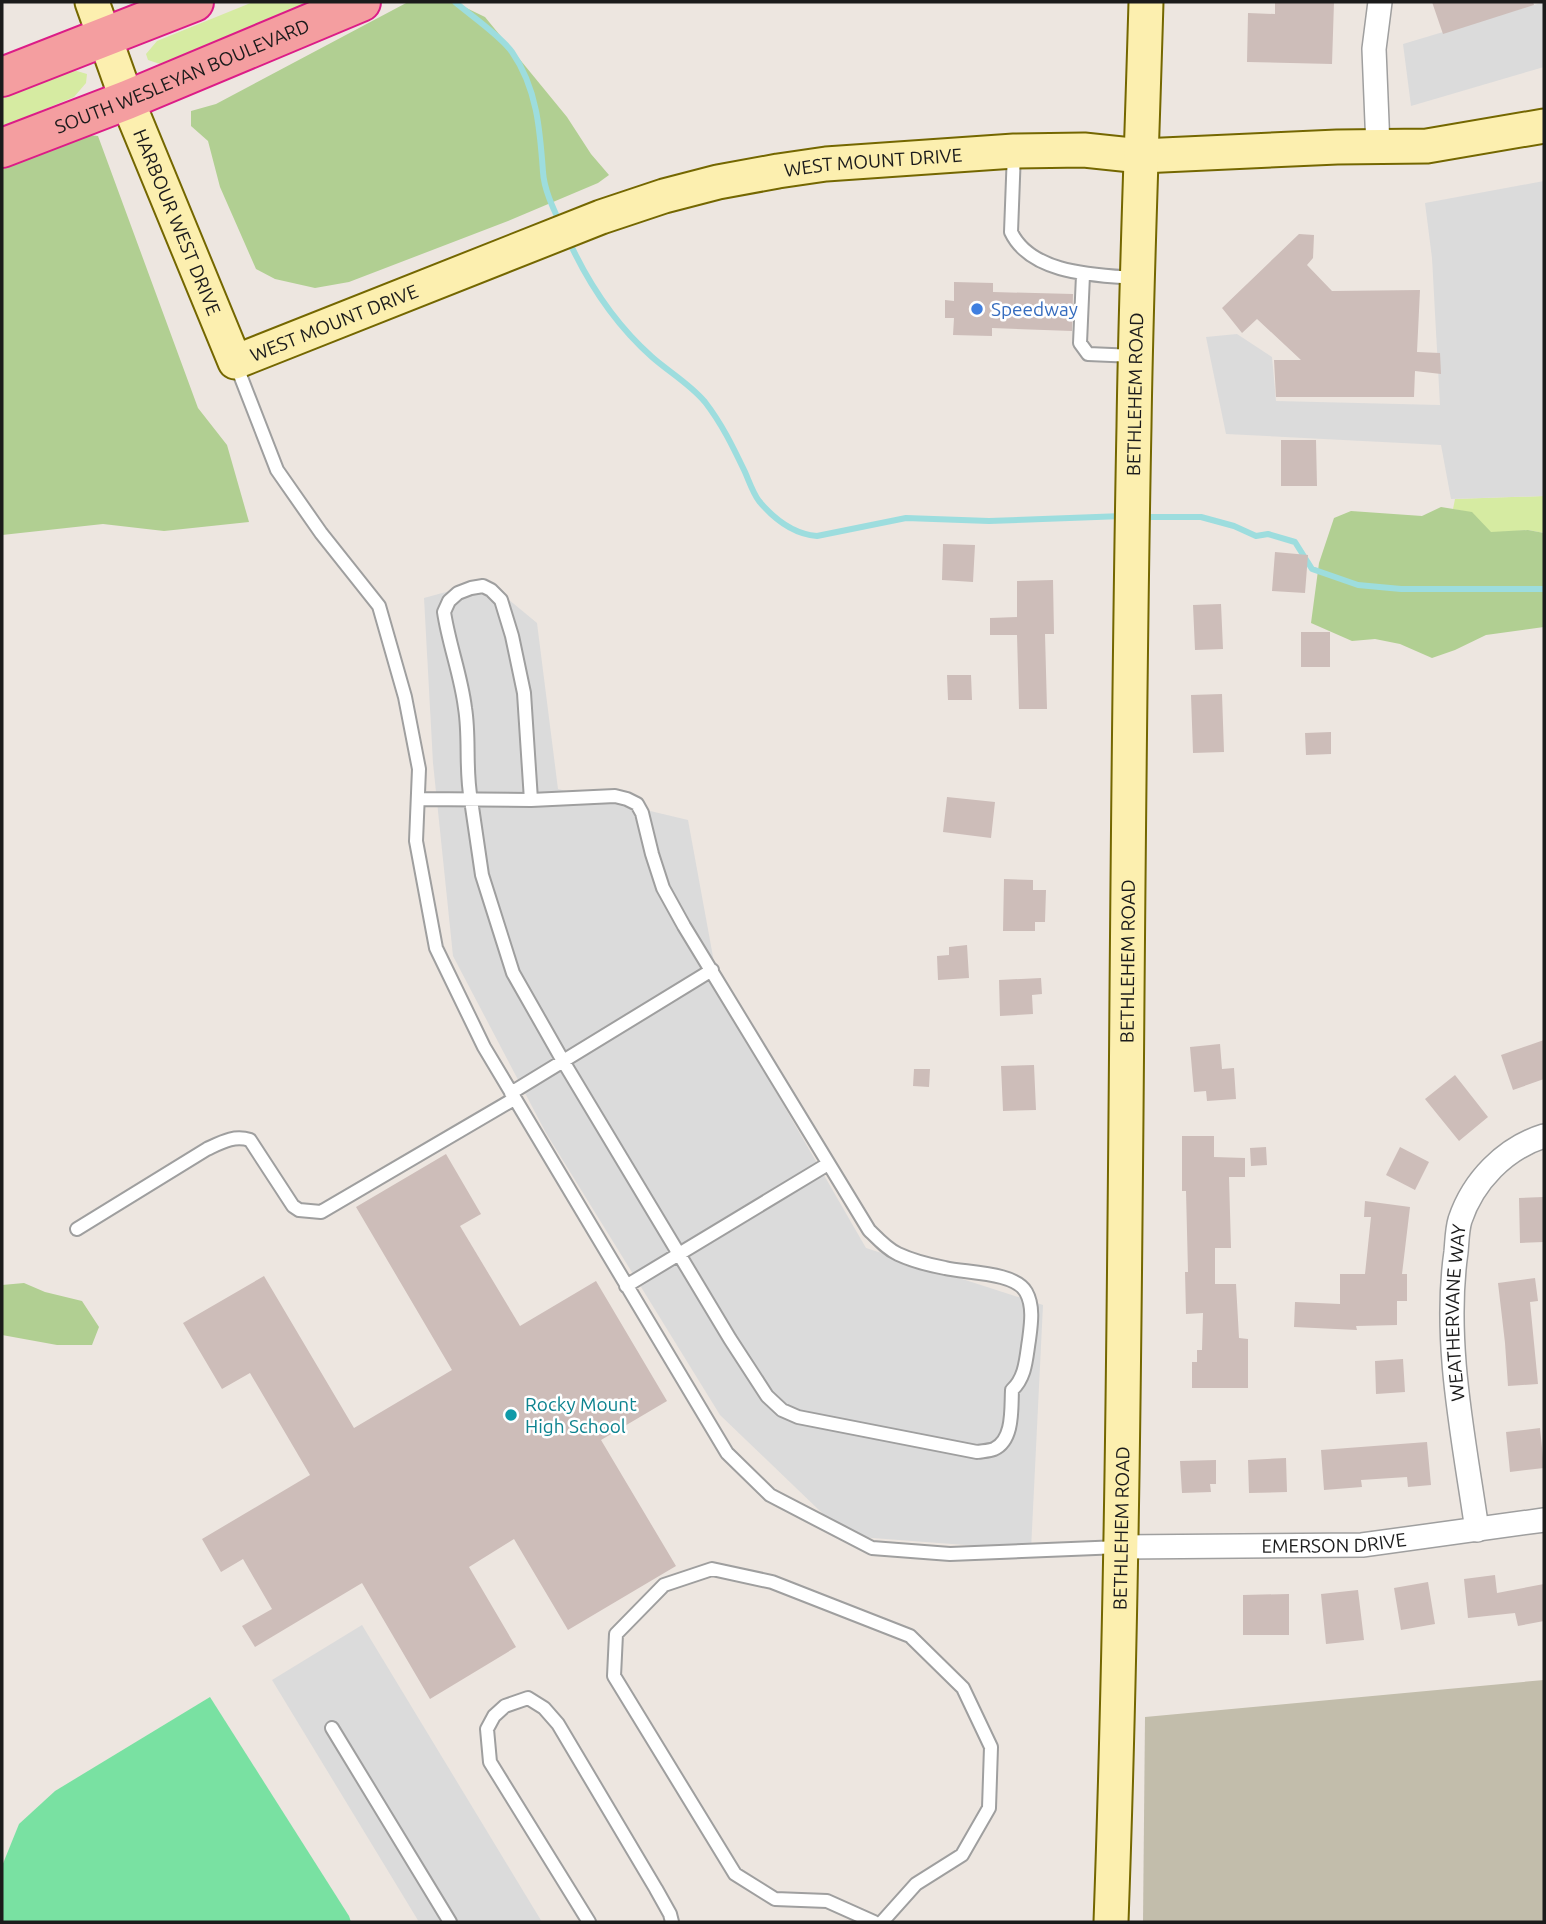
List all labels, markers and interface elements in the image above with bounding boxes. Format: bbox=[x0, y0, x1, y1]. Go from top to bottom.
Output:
street label: SOUTH WESLEYAN BOULEVARD bbox=[52, 14, 313, 138]
street label: HARBOUR WEST DRIVE bbox=[129, 126, 225, 318]
street label: WEST MOUNT DRIVE bbox=[783, 144, 963, 181]
street label: WEST MOUNT DRIVE bbox=[247, 280, 421, 366]
place label: Speedway bbox=[991, 298, 1078, 320]
marker: Speedway bbox=[969, 301, 985, 317]
street label: BETHLEHEM ROAD bbox=[1122, 312, 1147, 476]
street label: BETHLEHEM ROAD bbox=[1116, 879, 1139, 1043]
street label: WEATHERVANE WAY bbox=[1441, 1223, 1470, 1402]
place label: Rocky Mount High School bbox=[525, 1393, 637, 1437]
marker: Rocky Mount High School bbox=[503, 1407, 519, 1423]
street label: BETHLEHEM ROAD bbox=[1109, 1446, 1133, 1610]
street label: EMERSON DRIVE bbox=[1261, 1528, 1408, 1557]

